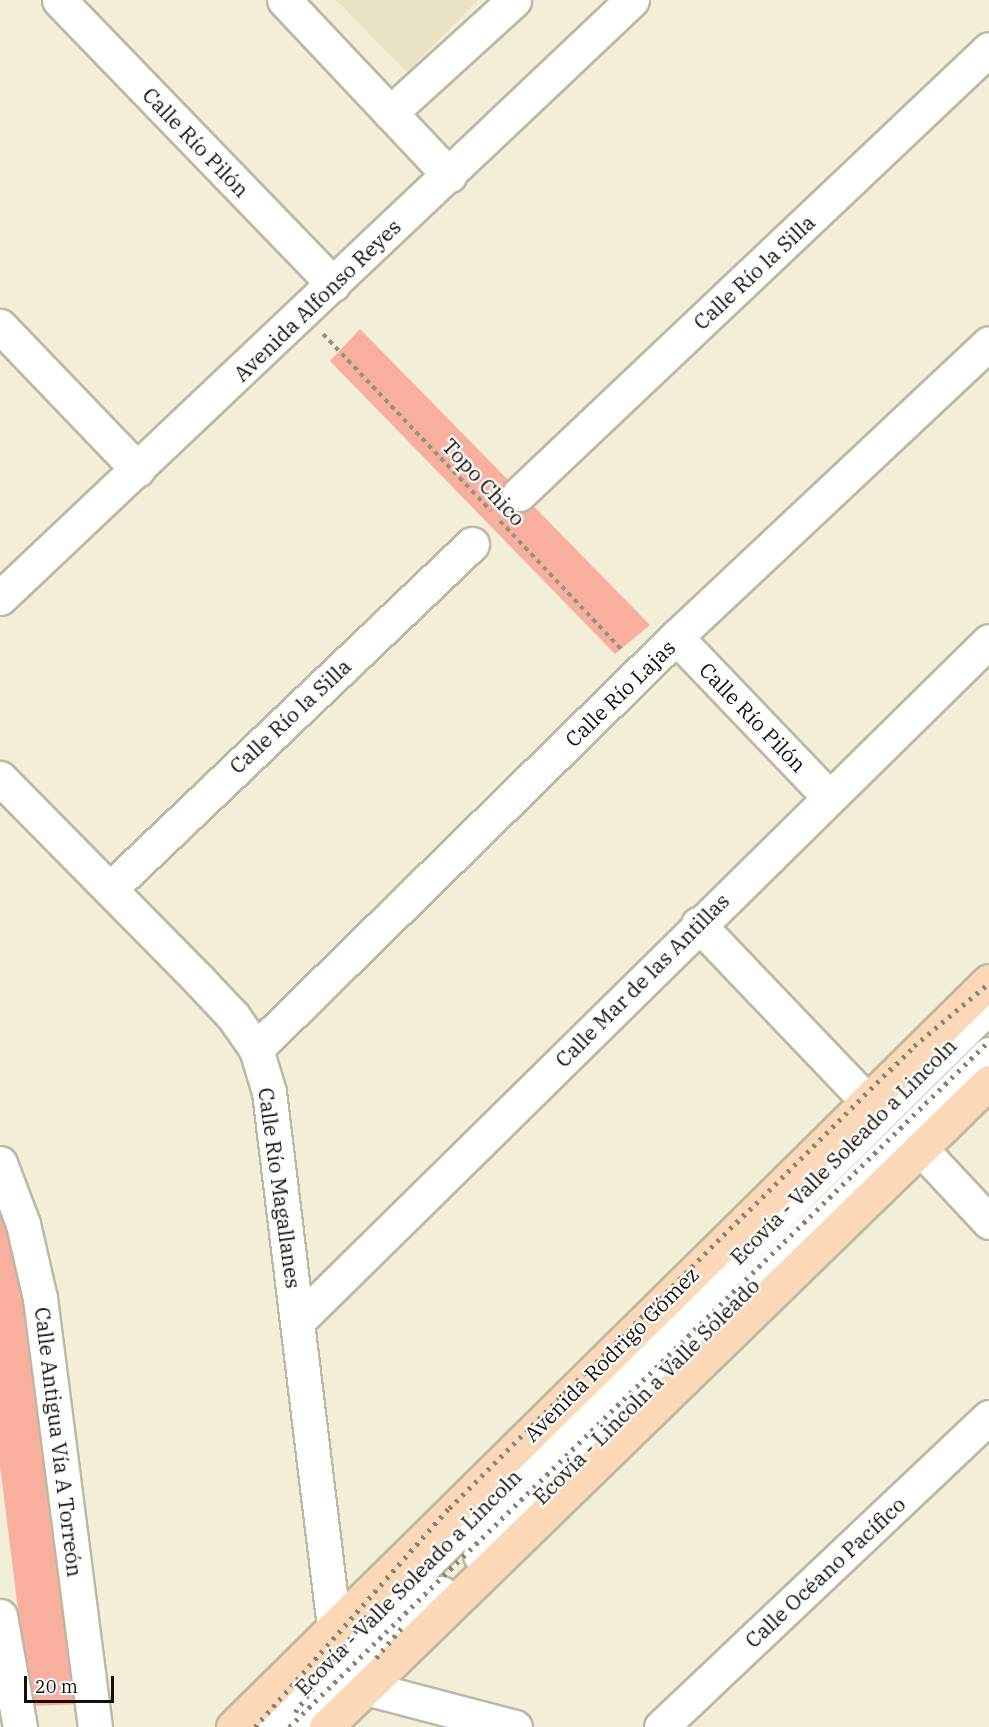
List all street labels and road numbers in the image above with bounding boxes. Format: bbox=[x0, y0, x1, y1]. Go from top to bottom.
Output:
street label: Calle Río Pilón bbox=[137, 82, 255, 202]
street label: Calle Río la Silla bbox=[688, 209, 820, 335]
street label: Avenida Alfonso Reyes bbox=[228, 214, 406, 386]
street label: Topo Chico bbox=[437, 433, 531, 531]
street label: Calle Río Lajas bbox=[560, 634, 680, 752]
street label: Calle Río la Silla bbox=[224, 653, 356, 779]
street label: Calle Río Pilón bbox=[694, 657, 812, 777]
street label: Calle Mar de las Antillas bbox=[550, 888, 734, 1072]
street label: Ecovía - Valle Soleado a Lincoln bbox=[725, 1033, 961, 1269]
street label: Calle Río Magallanes bbox=[253, 1086, 307, 1290]
street label: Avenida Rodrigo Gómez bbox=[518, 1261, 704, 1447]
street label: Ecovía - Lincoln a Valle Soleado bbox=[528, 1273, 764, 1509]
street label: Calle Antigua Vía A Torreón bbox=[30, 1306, 88, 1578]
street label: Ecovía - Valle Soleado a Lincoln bbox=[290, 1464, 526, 1700]
street label: Calle Océano Pacífico bbox=[740, 1491, 910, 1653]

